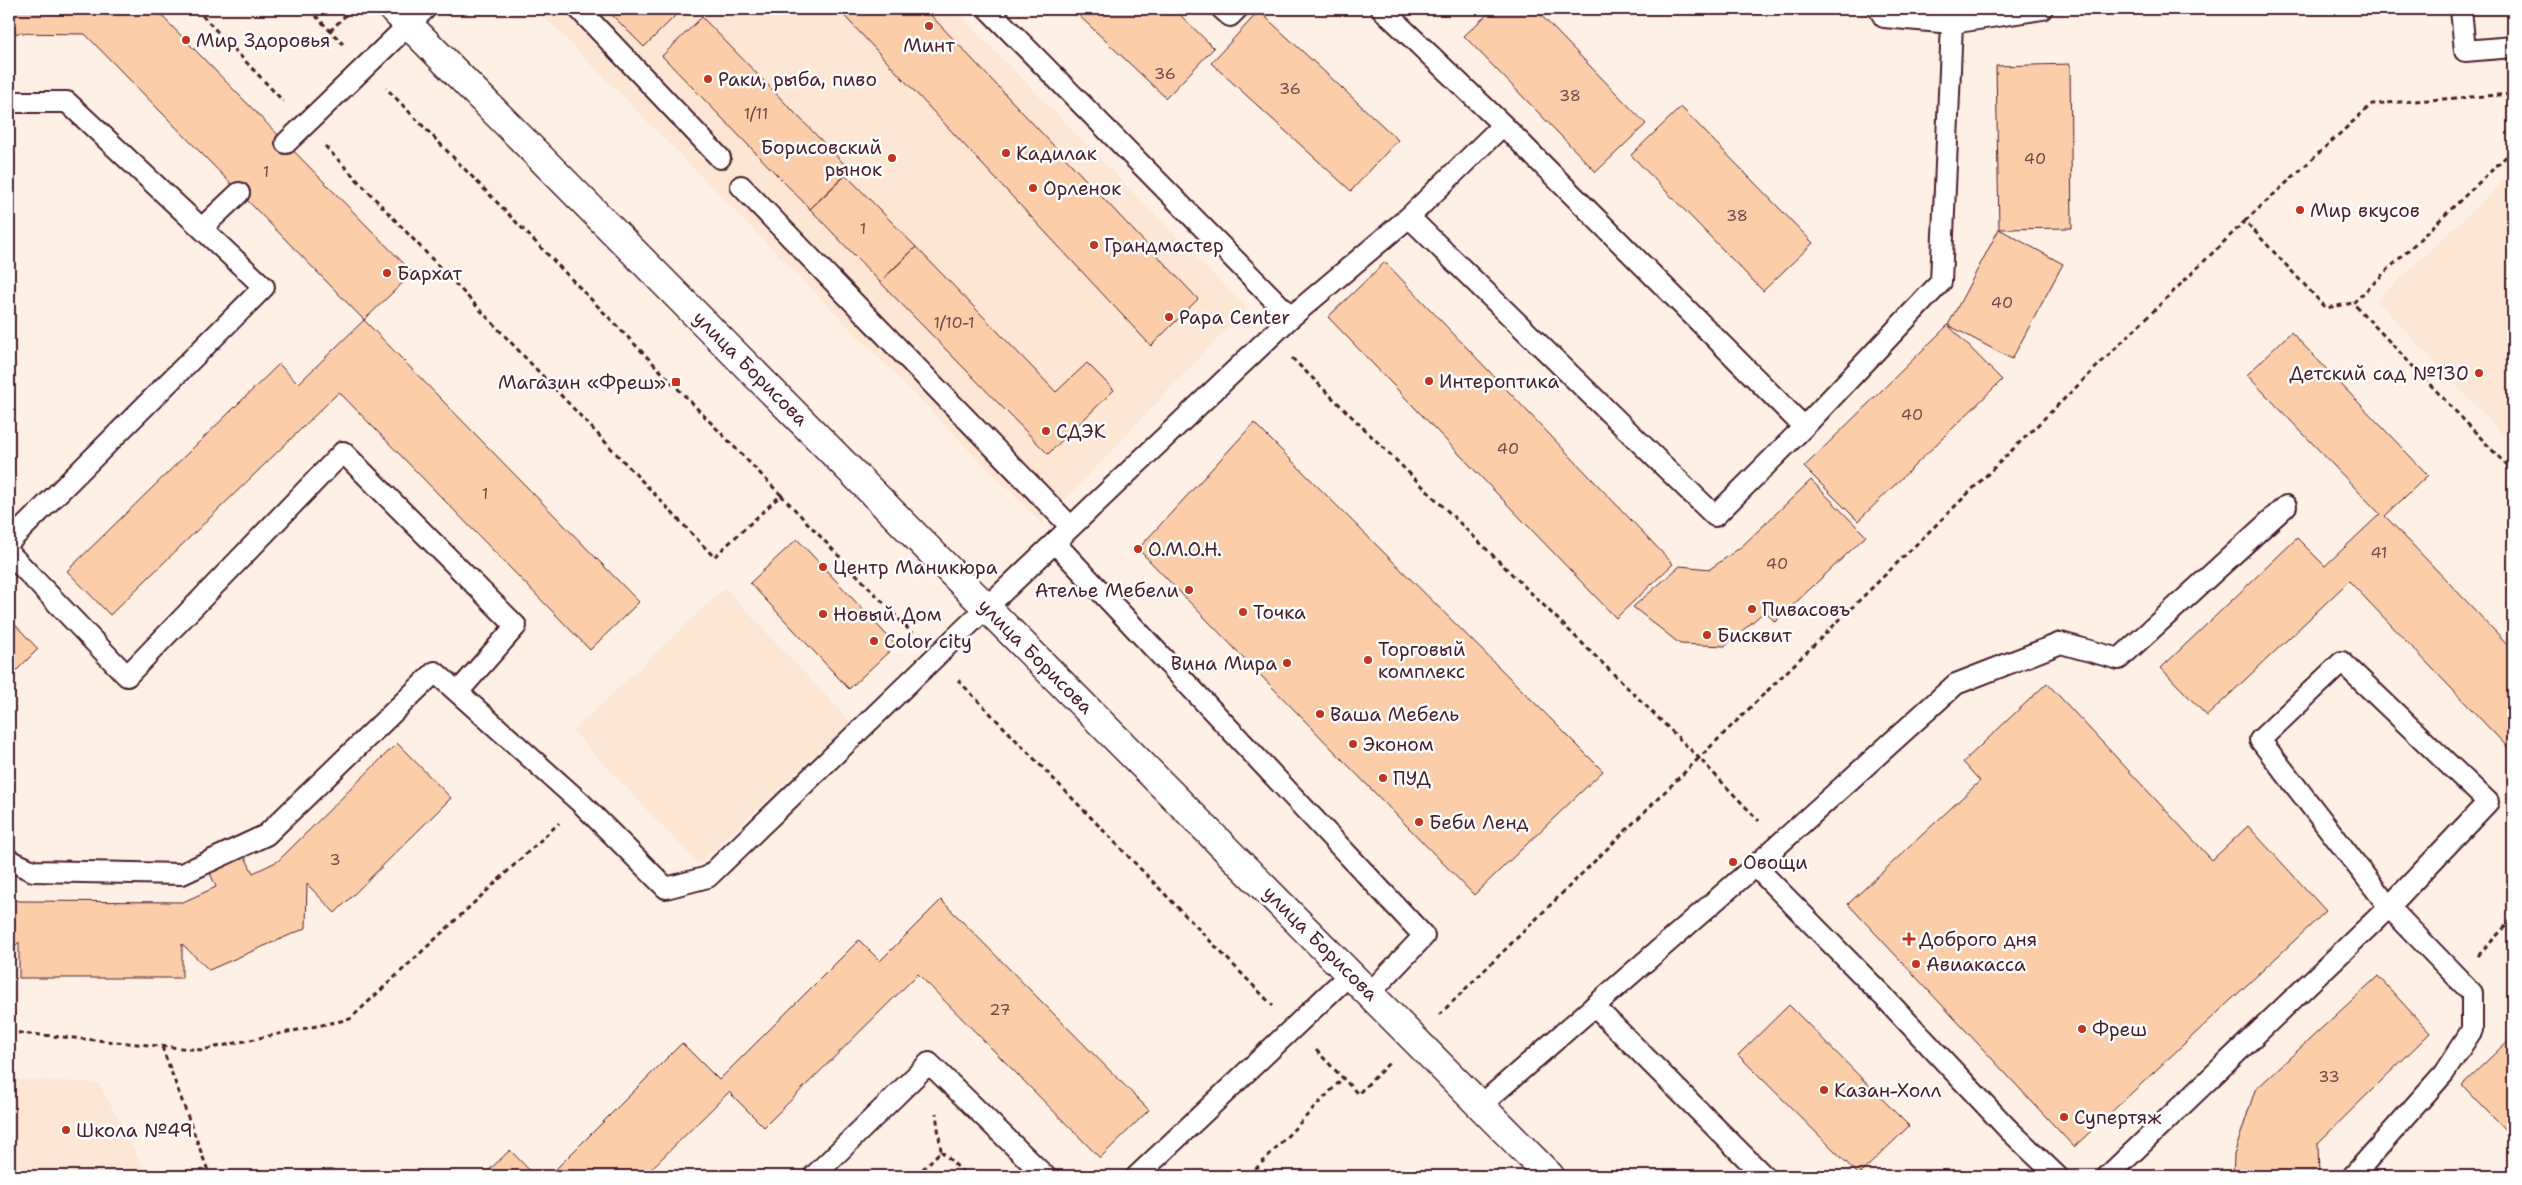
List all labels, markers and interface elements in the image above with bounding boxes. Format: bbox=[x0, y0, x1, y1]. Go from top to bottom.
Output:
marker: Минт bbox=[923, 20, 935, 32]
place label: Мир Здоровья bbox=[196, 28, 331, 53]
place label: Минт bbox=[903, 33, 955, 58]
marker: Мир Здоровья bbox=[180, 34, 192, 46]
house number: 36 bbox=[1154, 63, 1176, 84]
place label: Раки, рыба, пиво bbox=[718, 67, 877, 92]
marker: Раки, рыба, пиво bbox=[702, 73, 714, 85]
house number: 36 bbox=[1279, 78, 1301, 99]
house number: 38 bbox=[1559, 85, 1581, 106]
house number: 1/11 bbox=[744, 103, 768, 124]
place label: Борисовский рынок bbox=[761, 135, 882, 182]
place label: Кадилак bbox=[1016, 141, 1097, 166]
marker: Кадилак bbox=[1000, 147, 1012, 159]
house number: 40 bbox=[2024, 148, 2046, 169]
marker: Борисовский рынок bbox=[886, 152, 898, 164]
house number: 1 bbox=[263, 161, 269, 182]
place label: Орленок bbox=[1043, 176, 1121, 201]
marker: Орленок bbox=[1027, 182, 1039, 194]
place label: Мир вкусов bbox=[2310, 198, 2420, 223]
marker: Мир вкусов bbox=[2294, 204, 2306, 216]
house number: 38 bbox=[1726, 205, 1748, 226]
house number: 1 bbox=[860, 218, 866, 239]
place label: Грандмастер bbox=[1104, 233, 1224, 258]
marker: Грандмастер bbox=[1088, 239, 1100, 251]
place label: Бархат bbox=[397, 261, 462, 286]
marker: Бархат bbox=[381, 267, 393, 279]
house number: 40 bbox=[1991, 292, 2013, 313]
street label: улица Борисова bbox=[688, 305, 814, 431]
place label: Papa Center bbox=[1179, 305, 1290, 330]
marker: Papa Center bbox=[1163, 311, 1175, 323]
house number: 1/10-1 bbox=[933, 312, 975, 333]
place label: Детский сад №130 bbox=[2289, 361, 2469, 386]
marker: Детский сад №130 bbox=[2473, 367, 2485, 379]
place label: Интероптика bbox=[1439, 369, 1559, 394]
place label: Магазин «Фреш» bbox=[498, 370, 666, 395]
marker: Интероптика bbox=[1423, 375, 1435, 387]
marker: Магазин «Фреш» bbox=[670, 376, 682, 388]
house number: 40 bbox=[1901, 404, 1923, 425]
place label: СДЭК bbox=[1056, 419, 1106, 444]
marker: СДЭК bbox=[1040, 425, 1052, 437]
house number: 40 bbox=[1497, 438, 1519, 459]
house number: 1 bbox=[482, 483, 488, 504]
place label: О.М.О.Н. bbox=[1148, 537, 1222, 562]
house number: 41 bbox=[2370, 542, 2388, 563]
marker: О.М.О.Н. bbox=[1132, 543, 1144, 555]
house number: 40 bbox=[1766, 553, 1788, 574]
place label: Центр Маникюра bbox=[833, 555, 998, 580]
marker: Центр Маникюра bbox=[817, 561, 829, 573]
place label: Ателье Мебели bbox=[1035, 578, 1179, 603]
marker: Ателье Мебели bbox=[1183, 584, 1195, 596]
street label: улица Борисова bbox=[973, 593, 1099, 719]
place label: Пивасовъ bbox=[1762, 597, 1850, 622]
place label: Точка bbox=[1253, 600, 1306, 625]
place label: Новый Дом bbox=[833, 602, 942, 627]
marker: Пивасовъ bbox=[1746, 603, 1758, 615]
marker: Точка bbox=[1237, 606, 1249, 618]
marker: Новый Дом bbox=[817, 608, 829, 620]
place label: Бисквит bbox=[1717, 623, 1792, 648]
place label: Color city bbox=[884, 629, 972, 654]
marker: Бисквит bbox=[1701, 629, 1713, 641]
marker: Color city bbox=[868, 635, 880, 647]
place label: Торговый комплекс bbox=[1378, 637, 1465, 684]
place label: Вина Мира bbox=[1171, 651, 1277, 676]
marker: Торговый комплекс bbox=[1362, 654, 1374, 666]
marker: Вина Мира bbox=[1281, 657, 1293, 669]
place label: Ваша Мебель bbox=[1330, 702, 1459, 727]
marker: Ваша Мебель bbox=[1314, 708, 1326, 720]
place label: Эконом bbox=[1363, 732, 1434, 757]
marker: Эконом bbox=[1347, 738, 1359, 750]
place label: ПУД bbox=[1393, 766, 1431, 791]
marker: ПУД bbox=[1377, 772, 1389, 784]
place label: Беби Ленд bbox=[1429, 810, 1529, 835]
marker: Беби Ленд bbox=[1413, 816, 1425, 828]
house number: 3 bbox=[329, 849, 341, 870]
place label: Овощи bbox=[1743, 850, 1808, 875]
marker: Овощи bbox=[1727, 856, 1739, 868]
street label: улица Борисова bbox=[1258, 880, 1384, 1006]
place label: Доброго дня bbox=[1919, 927, 2037, 952]
marker: Доброго дня bbox=[1903, 933, 1915, 945]
place label: Авиакасса bbox=[1926, 952, 2026, 977]
marker: Авиакасса bbox=[1910, 958, 1922, 970]
house number: 27 bbox=[989, 999, 1011, 1020]
place label: Фреш bbox=[2092, 1017, 2147, 1042]
marker: Фреш bbox=[2076, 1023, 2088, 1035]
house number: 33 bbox=[2318, 1066, 2340, 1087]
place label: Казан-Холл bbox=[1834, 1078, 1942, 1103]
marker: Казан-Холл bbox=[1818, 1084, 1830, 1096]
place label: Супертяж bbox=[2074, 1105, 2161, 1130]
marker: Супертяж bbox=[2058, 1111, 2070, 1123]
place label: Школа №49 bbox=[76, 1118, 193, 1143]
marker: Школа №49 bbox=[60, 1124, 72, 1136]

